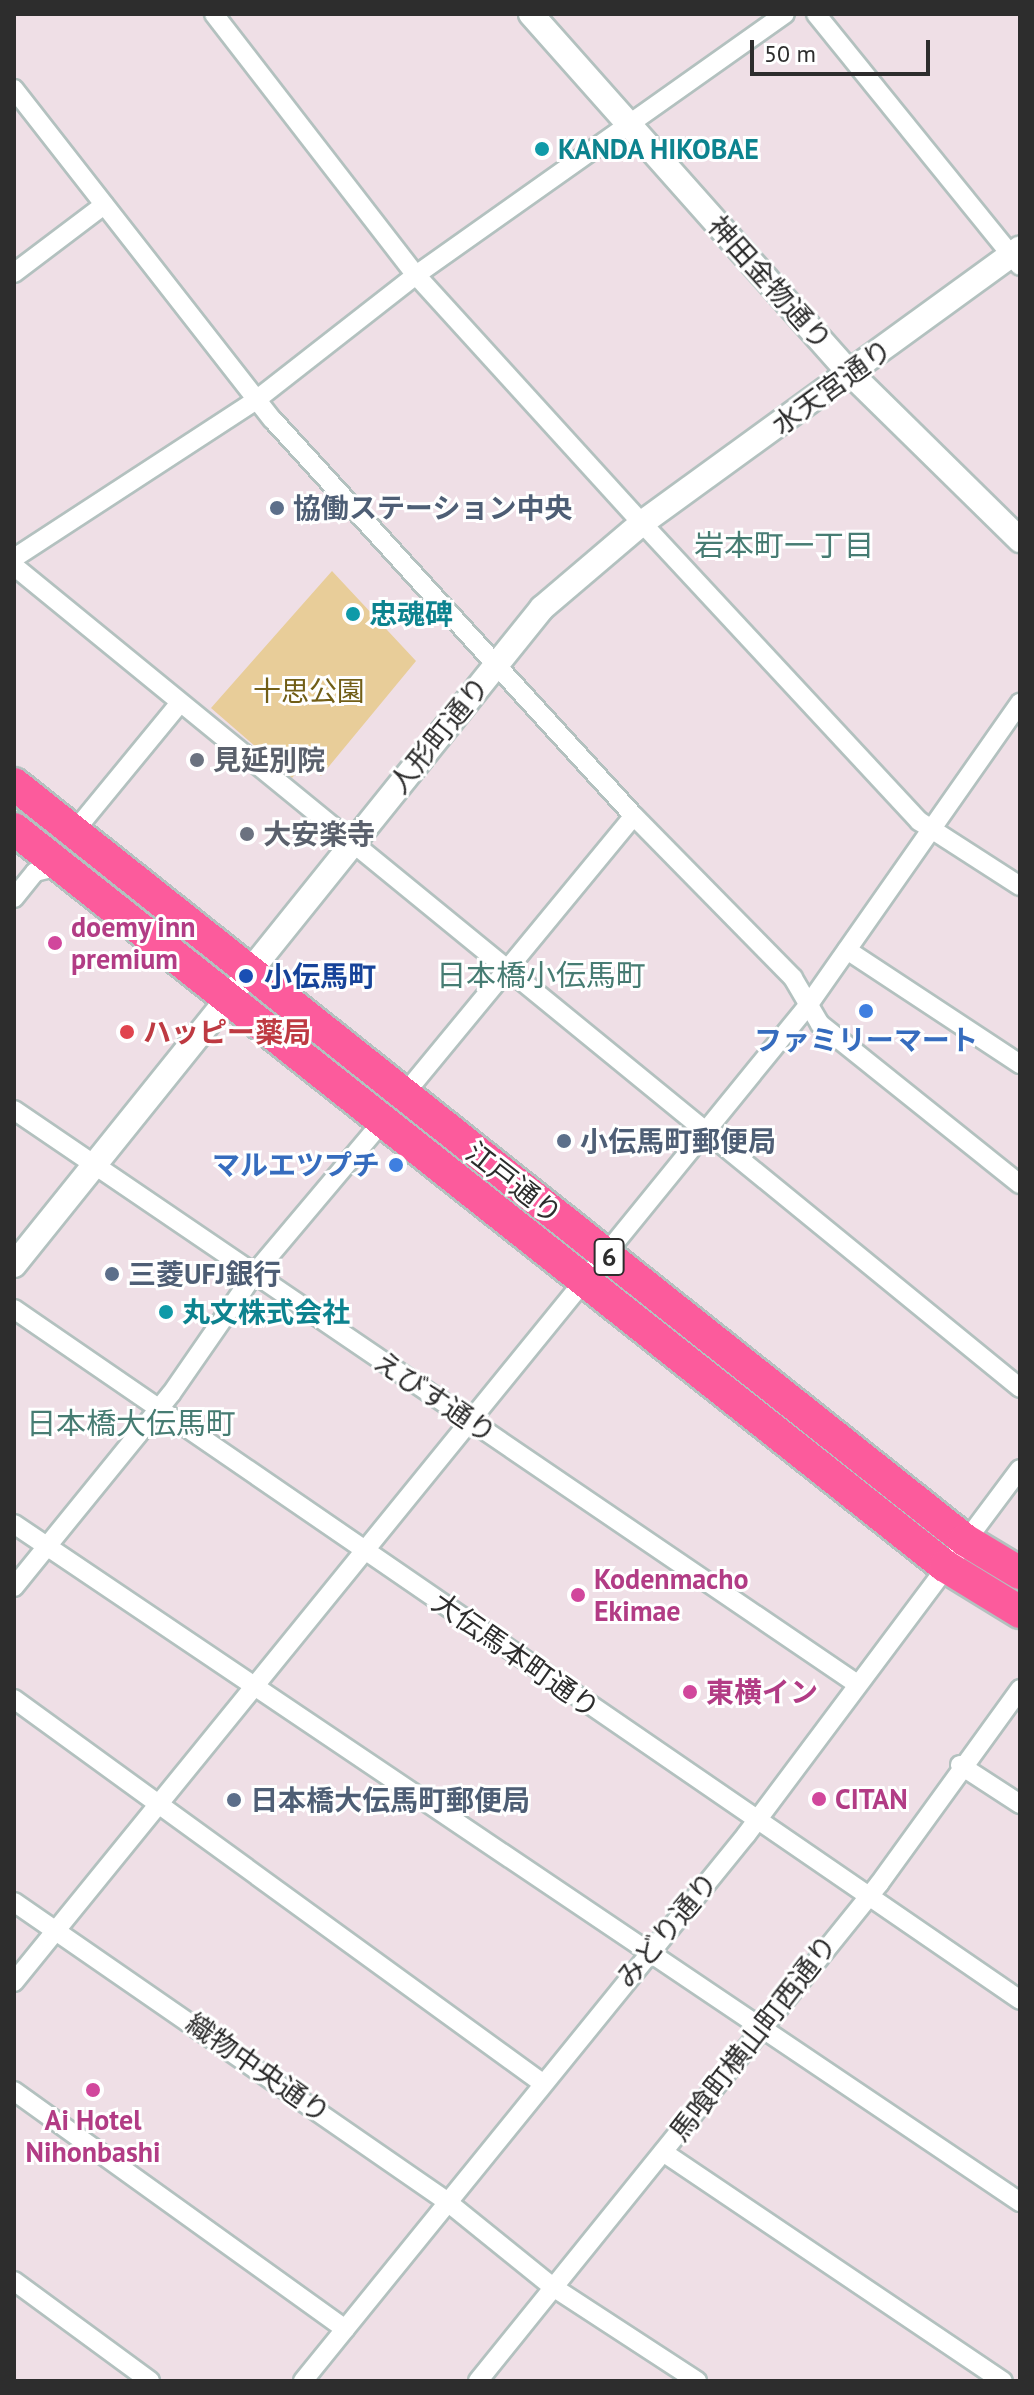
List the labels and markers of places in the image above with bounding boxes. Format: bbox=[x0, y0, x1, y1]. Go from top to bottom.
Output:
place label: KANDA HIKOBAE bbox=[558, 132, 760, 166]
marker: KANDA HIKOBAE bbox=[533, 140, 551, 158]
place label: 協働ステーション中央 bbox=[293, 491, 573, 525]
marker: 協働ステーション中央 bbox=[268, 499, 286, 517]
place label: 忠魂碑 bbox=[369, 597, 453, 631]
marker: 忠魂碑 bbox=[344, 605, 362, 623]
place label: 見延別院 bbox=[213, 743, 325, 777]
marker: 見延別院 bbox=[188, 751, 206, 769]
place label: 大安楽寺 bbox=[263, 817, 375, 851]
marker: 大安楽寺 bbox=[238, 825, 256, 843]
place label: doemy inn premium bbox=[71, 910, 196, 976]
marker: doemy inn premium bbox=[46, 934, 64, 952]
place label: 小伝馬町 bbox=[264, 959, 376, 993]
marker: 小伝馬町 bbox=[235, 965, 257, 987]
marker: ファミリーマート bbox=[857, 1002, 875, 1020]
place label: ハッピー薬局 bbox=[143, 1015, 311, 1049]
marker: ハッピー薬局 bbox=[118, 1023, 136, 1041]
place label: ファミリーマート bbox=[754, 1023, 978, 1057]
place label: 小伝馬町郵便局 bbox=[580, 1124, 776, 1158]
marker: 小伝馬町郵便局 bbox=[555, 1132, 573, 1150]
place label: マルエツプチ bbox=[212, 1148, 380, 1182]
marker: マルエツプチ bbox=[387, 1156, 405, 1174]
place label: 三菱UFJ銀行 bbox=[128, 1257, 281, 1291]
marker: 三菱UFJ銀行 bbox=[103, 1265, 121, 1283]
place label: 丸文株式会社 bbox=[182, 1295, 350, 1329]
marker: 丸文株式会社 bbox=[157, 1303, 175, 1321]
place label: Kodenmacho Ekimae bbox=[594, 1562, 748, 1628]
marker: Kodenmacho Ekimae bbox=[569, 1586, 587, 1604]
place label: 東横イン bbox=[706, 1675, 818, 1709]
marker: 東横イン bbox=[681, 1683, 699, 1701]
place label: CITAN bbox=[835, 1782, 908, 1816]
place label: 日本橋大伝馬町郵便局 bbox=[250, 1783, 530, 1817]
marker: CITAN bbox=[810, 1790, 828, 1808]
marker: 日本橋大伝馬町郵便局 bbox=[225, 1791, 243, 1809]
marker: Ai Hotel Nihonbashi bbox=[84, 2081, 102, 2099]
place label: Ai Hotel Nihonbashi bbox=[26, 2103, 160, 2169]

